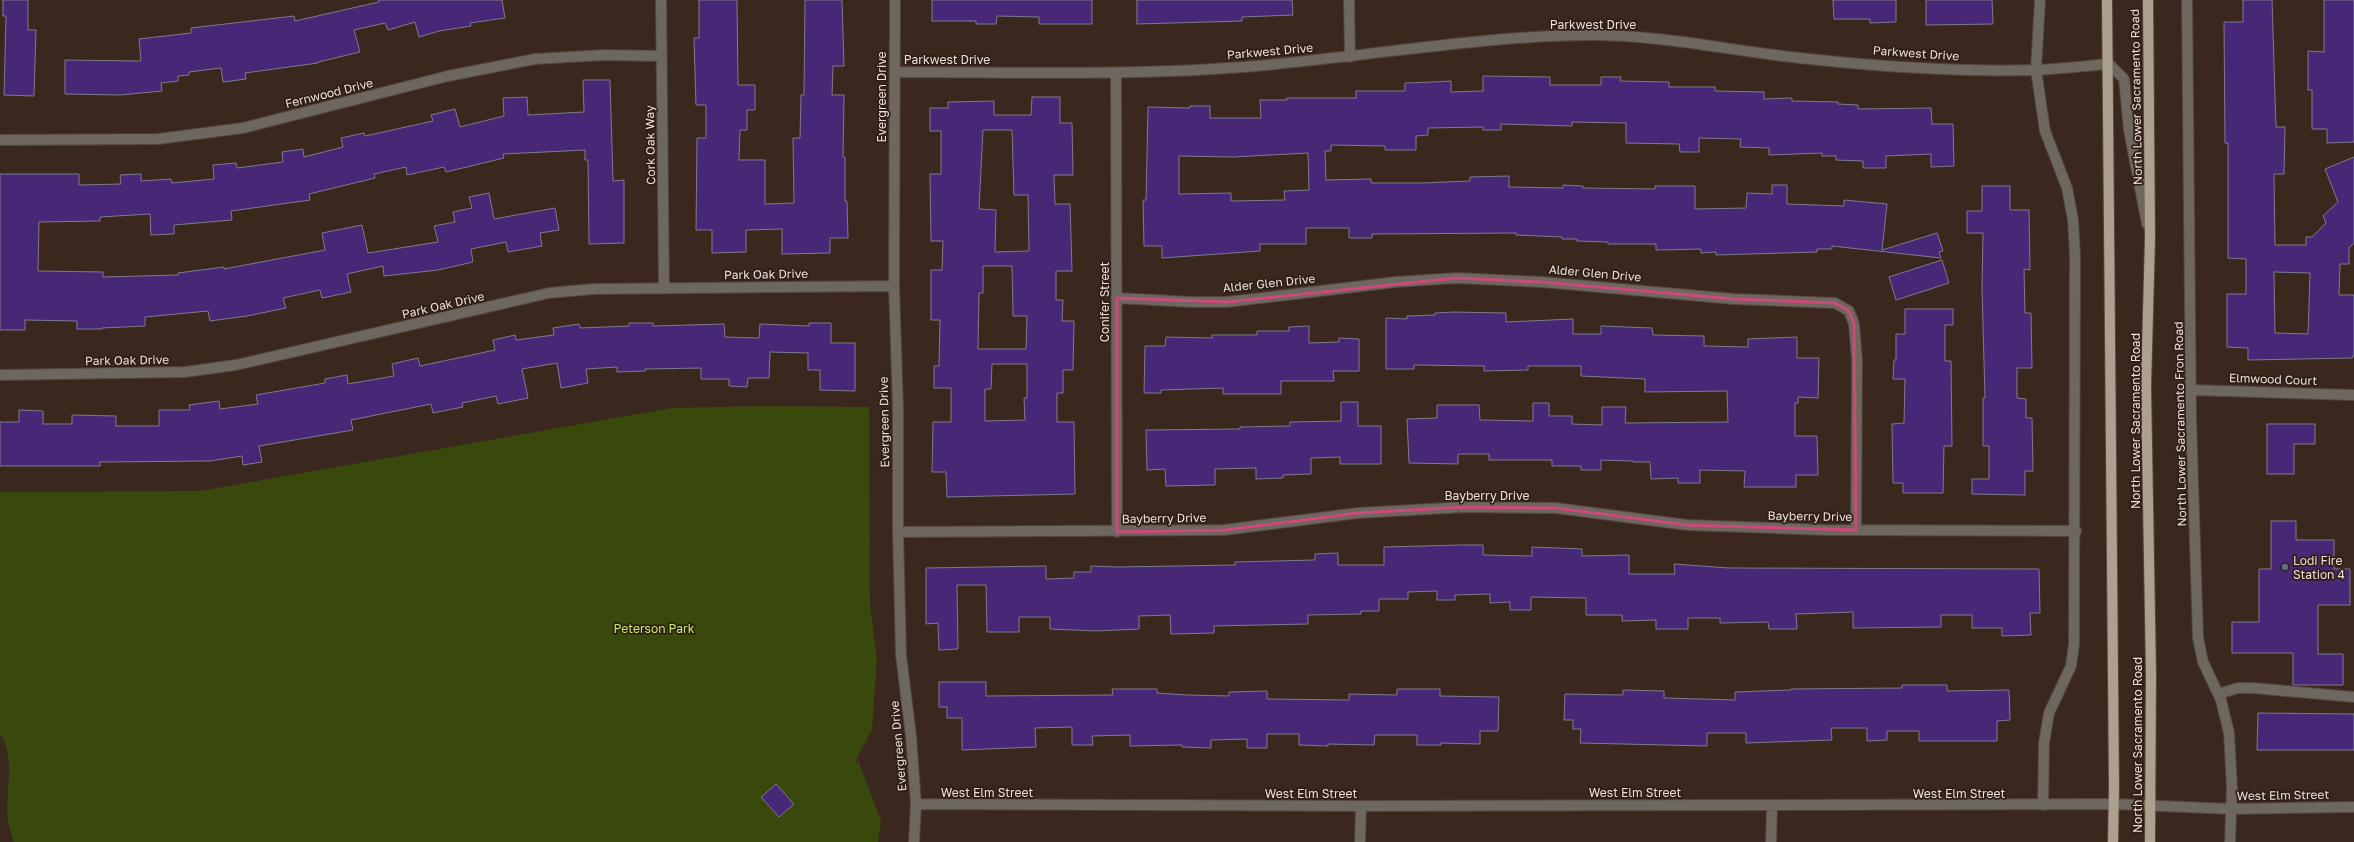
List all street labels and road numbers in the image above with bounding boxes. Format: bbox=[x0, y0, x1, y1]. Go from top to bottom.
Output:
street label: North Lower Sacramento Road bbox=[2127, 9, 2145, 185]
street label: Parkwest Drive bbox=[1550, 17, 1636, 32]
street label: Parkwest Drive bbox=[1226, 40, 1314, 62]
street label: Parkwest Drive bbox=[1872, 42, 1960, 64]
street label: Evergreen Drive bbox=[874, 51, 889, 143]
street label: Parkwest Drive bbox=[904, 52, 990, 67]
street label: Fernwood Drive bbox=[283, 75, 375, 111]
street label: Cork Oak Way bbox=[642, 105, 658, 185]
street label: Alder Glen Drive bbox=[1548, 261, 1642, 285]
street label: Conifer Street bbox=[1097, 262, 1112, 342]
street label: Park Oak Drive bbox=[724, 266, 808, 282]
street label: Alder Glen Drive bbox=[1222, 271, 1316, 295]
street label: Park Oak Drive bbox=[400, 288, 486, 322]
street label: North Lower Sacramento Fron Road bbox=[2171, 321, 2189, 527]
street label: North Lower Sacramento Road bbox=[2128, 333, 2143, 509]
street label: Park Oak Drive bbox=[85, 352, 169, 368]
street label: Elmwood Court bbox=[2229, 370, 2318, 388]
street label: Evergreen Drive bbox=[876, 376, 892, 468]
street label: Bayberry Drive bbox=[1445, 488, 1529, 503]
street label: Bayberry Drive bbox=[1767, 508, 1853, 524]
street label: Bayberry Drive bbox=[1121, 510, 1207, 526]
street label: North Lower Sacramento Road bbox=[2130, 657, 2145, 833]
street label: Evergreen Drive bbox=[887, 700, 909, 792]
street label: West Elm Street bbox=[941, 785, 1033, 800]
street label: West Elm Street bbox=[1589, 785, 1681, 800]
street label: West Elm Street bbox=[1265, 786, 1357, 801]
street label: West Elm Street bbox=[1913, 786, 2005, 801]
street label: West Elm Street bbox=[2237, 787, 2330, 803]

